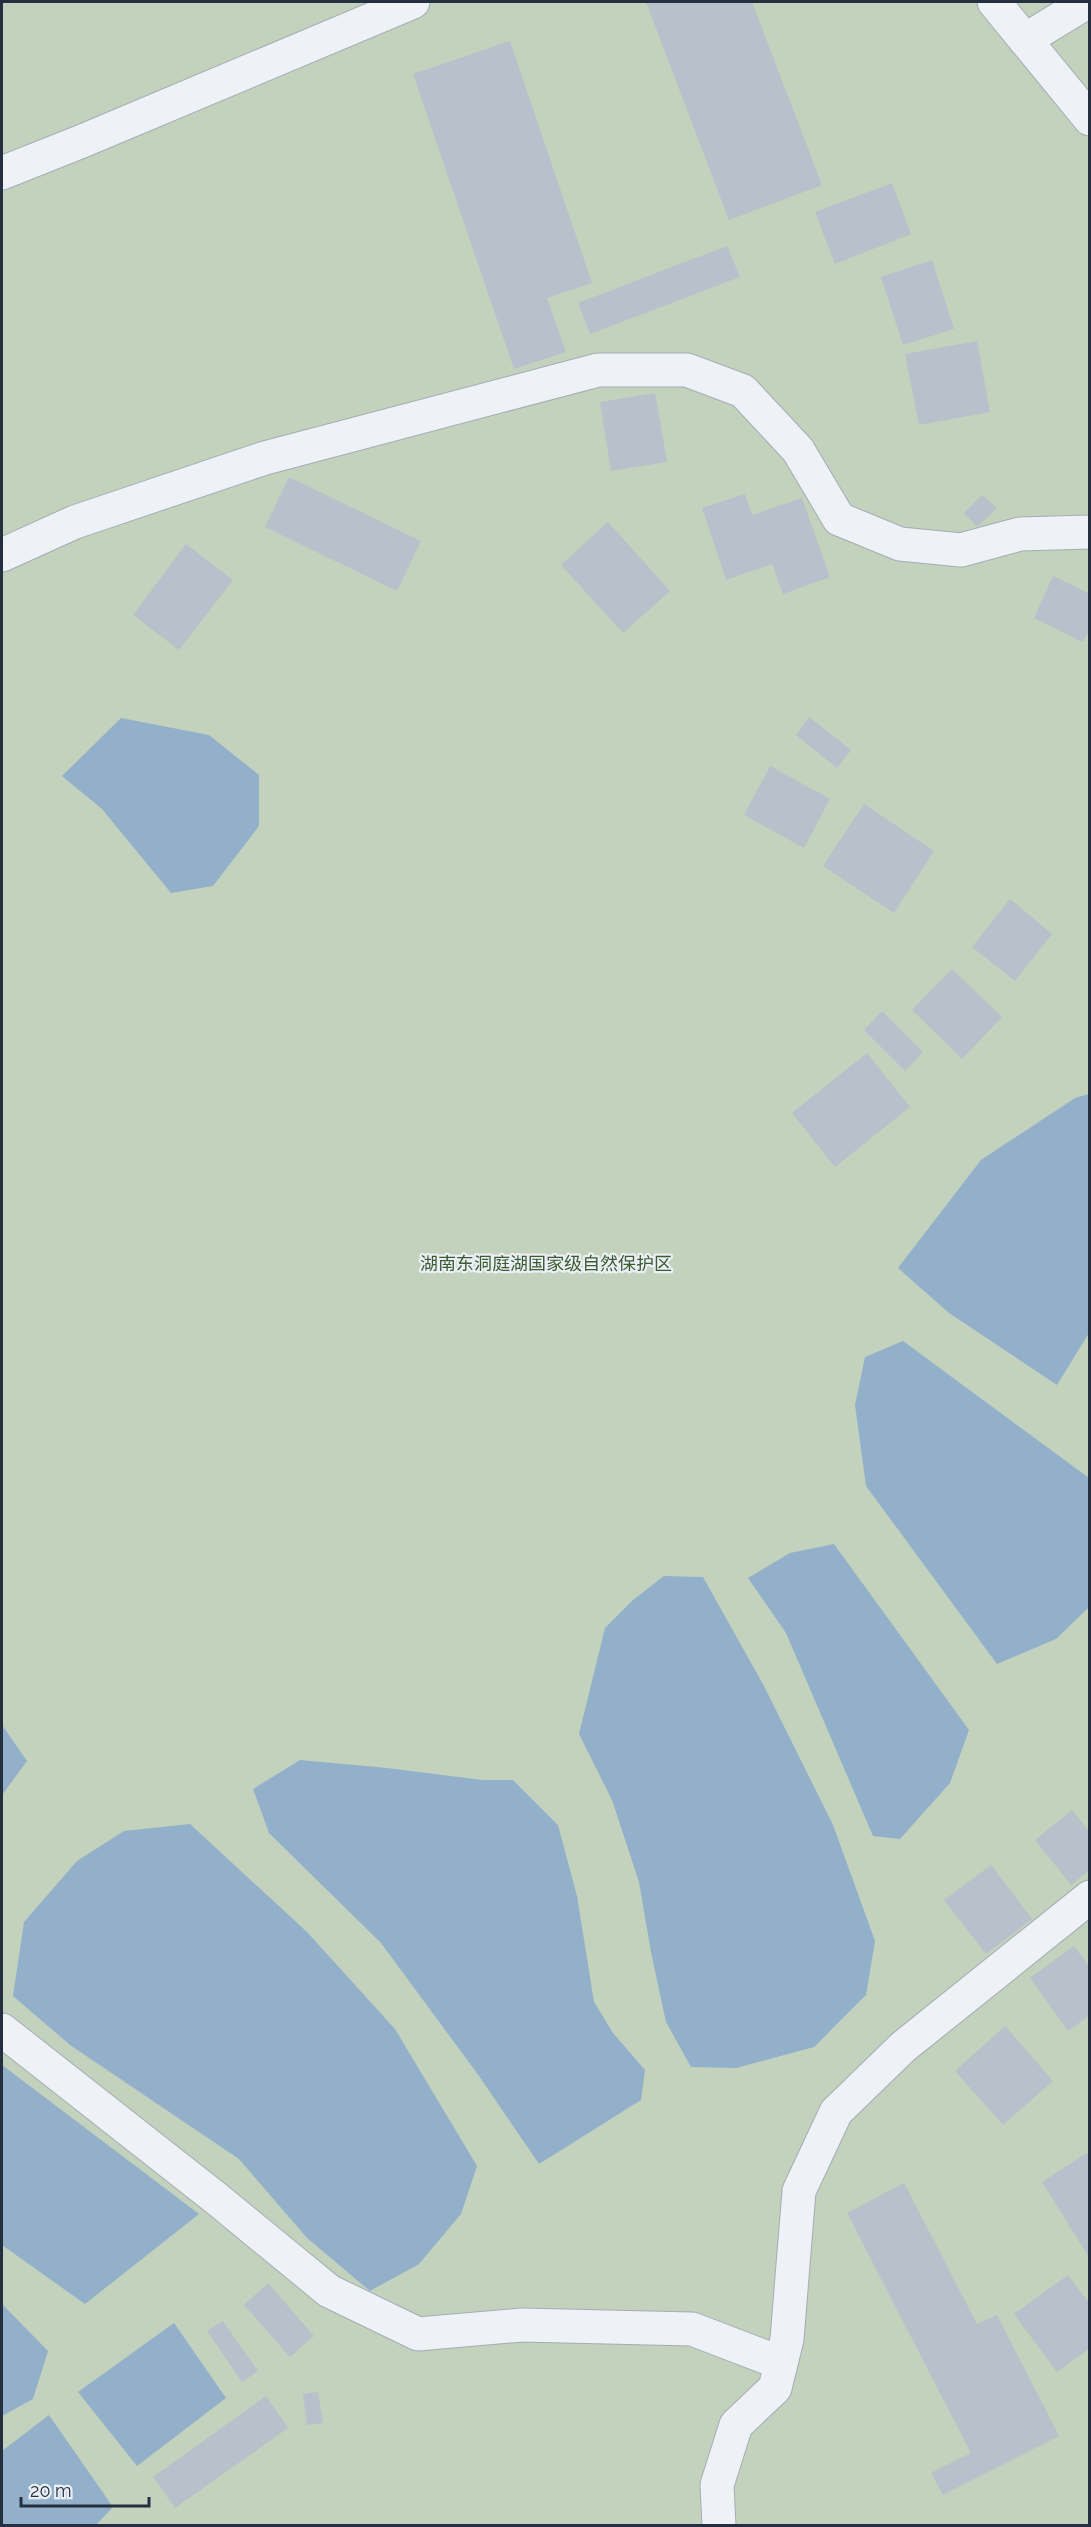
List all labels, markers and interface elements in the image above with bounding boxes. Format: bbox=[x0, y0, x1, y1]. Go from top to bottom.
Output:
park label: 湖南东洞庭湖国家级自然保护区 bbox=[420, 1253, 672, 1274]
scale bar bbox=[21, 2470, 148, 2508]
text: 20 m bbox=[30, 2480, 72, 2501]

